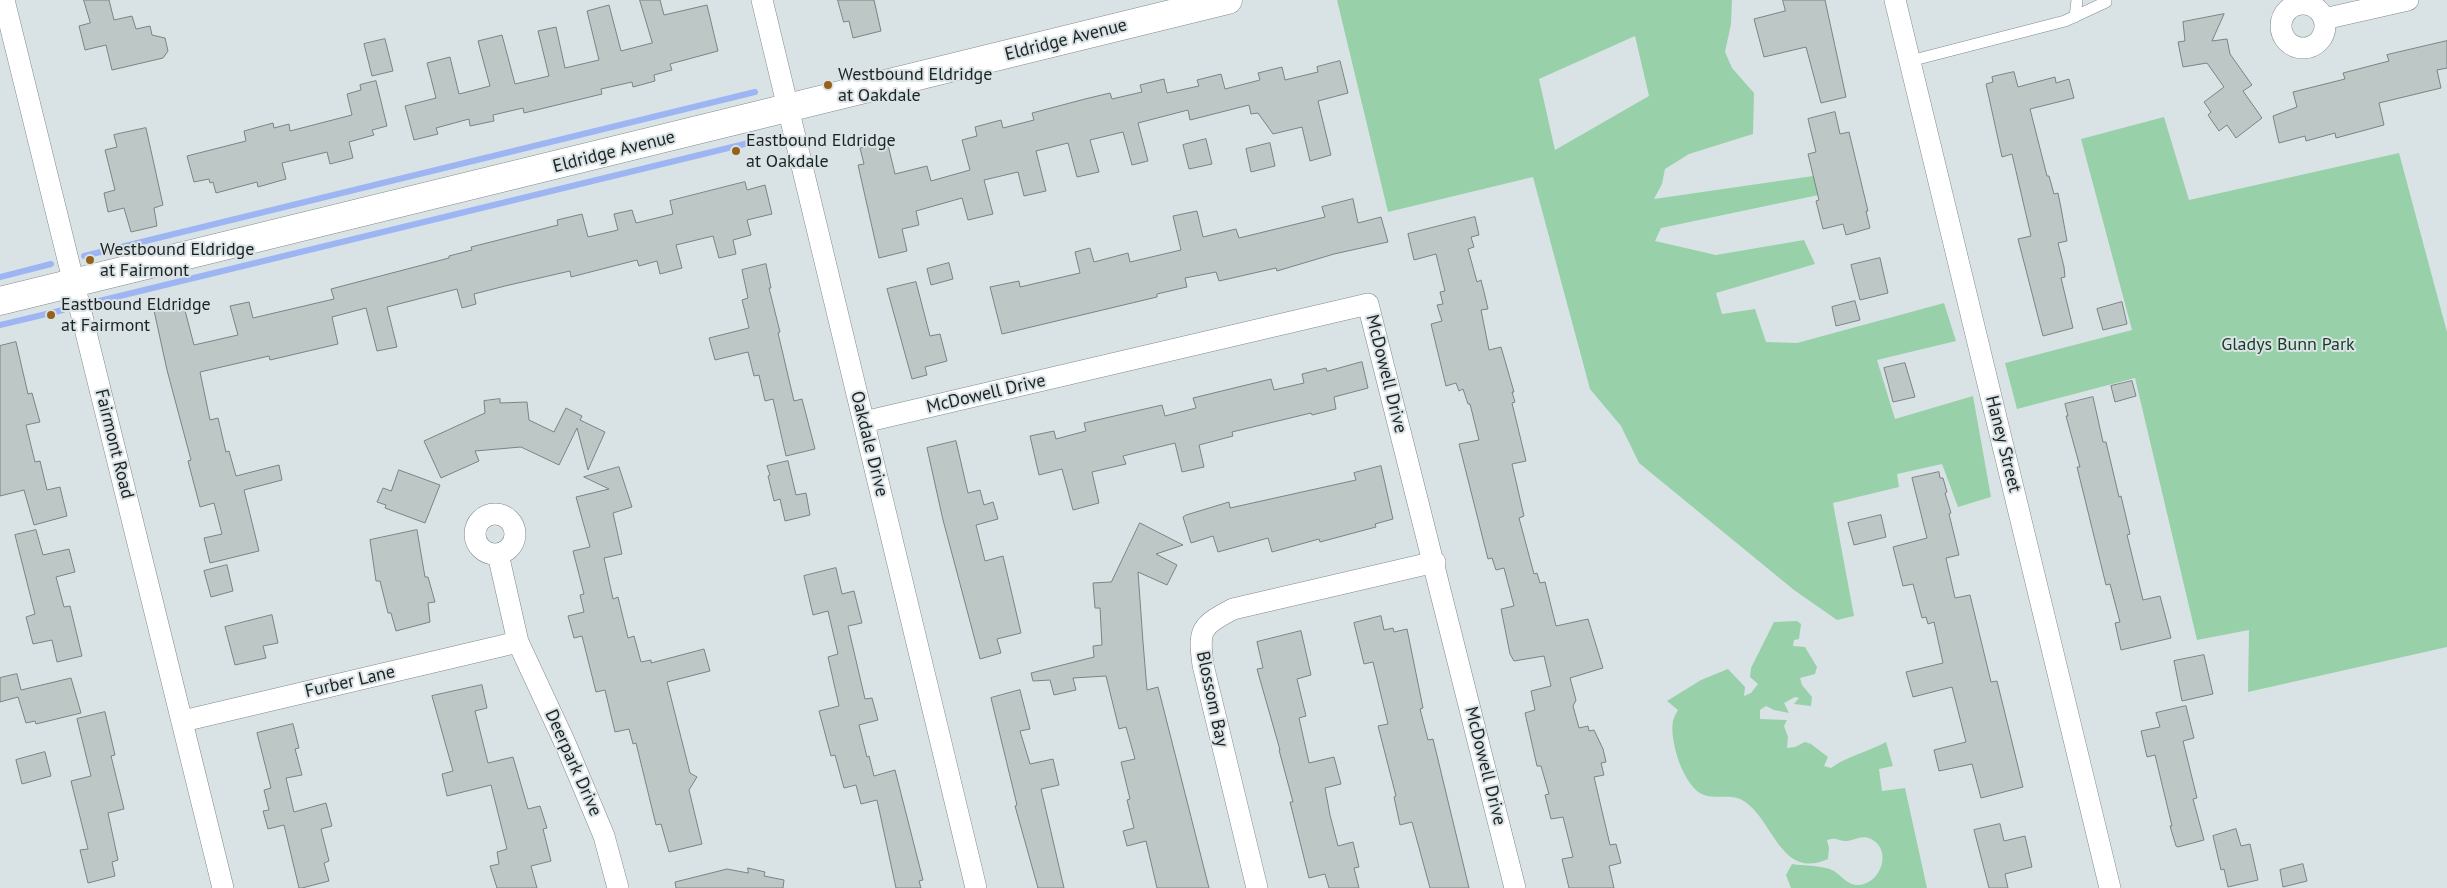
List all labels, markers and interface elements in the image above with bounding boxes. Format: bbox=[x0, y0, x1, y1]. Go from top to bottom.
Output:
street label: Eldridge Avenue bbox=[1003, 14, 1129, 66]
place label: Westbound Eldridge at Oakdale bbox=[838, 64, 992, 106]
marker: Westbound Eldridge at Oakdale bbox=[822, 79, 834, 91]
street label: Eldridge Avenue bbox=[551, 126, 677, 178]
place label: Eastbound Eldridge at Oakdale bbox=[746, 130, 896, 172]
marker: Eastbound Eldridge at Oakdale bbox=[730, 145, 742, 157]
place label: Westbound Eldridge at Fairmont bbox=[100, 239, 254, 282]
marker: Westbound Eldridge at Fairmont bbox=[84, 254, 96, 266]
place label: Eastbound Eldridge at Fairmont bbox=[61, 294, 211, 336]
marker: Eastbound Eldridge at Fairmont bbox=[45, 309, 57, 321]
street label: McDowell Drive bbox=[1361, 312, 1411, 436]
park label: Gladys Bunn Park bbox=[2221, 334, 2355, 356]
street label: McDowell Drive bbox=[924, 370, 1048, 418]
street label: Fairmont Road bbox=[90, 387, 138, 501]
street label: Oakdale Drive bbox=[845, 389, 893, 499]
street label: Haney Street bbox=[1981, 393, 2025, 495]
street label: Blossom Bay bbox=[1191, 649, 1233, 749]
street label: Furber Lane bbox=[303, 661, 397, 703]
street label: McDowell Drive bbox=[1460, 704, 1510, 828]
street label: Deerpark Drive bbox=[540, 706, 606, 820]

